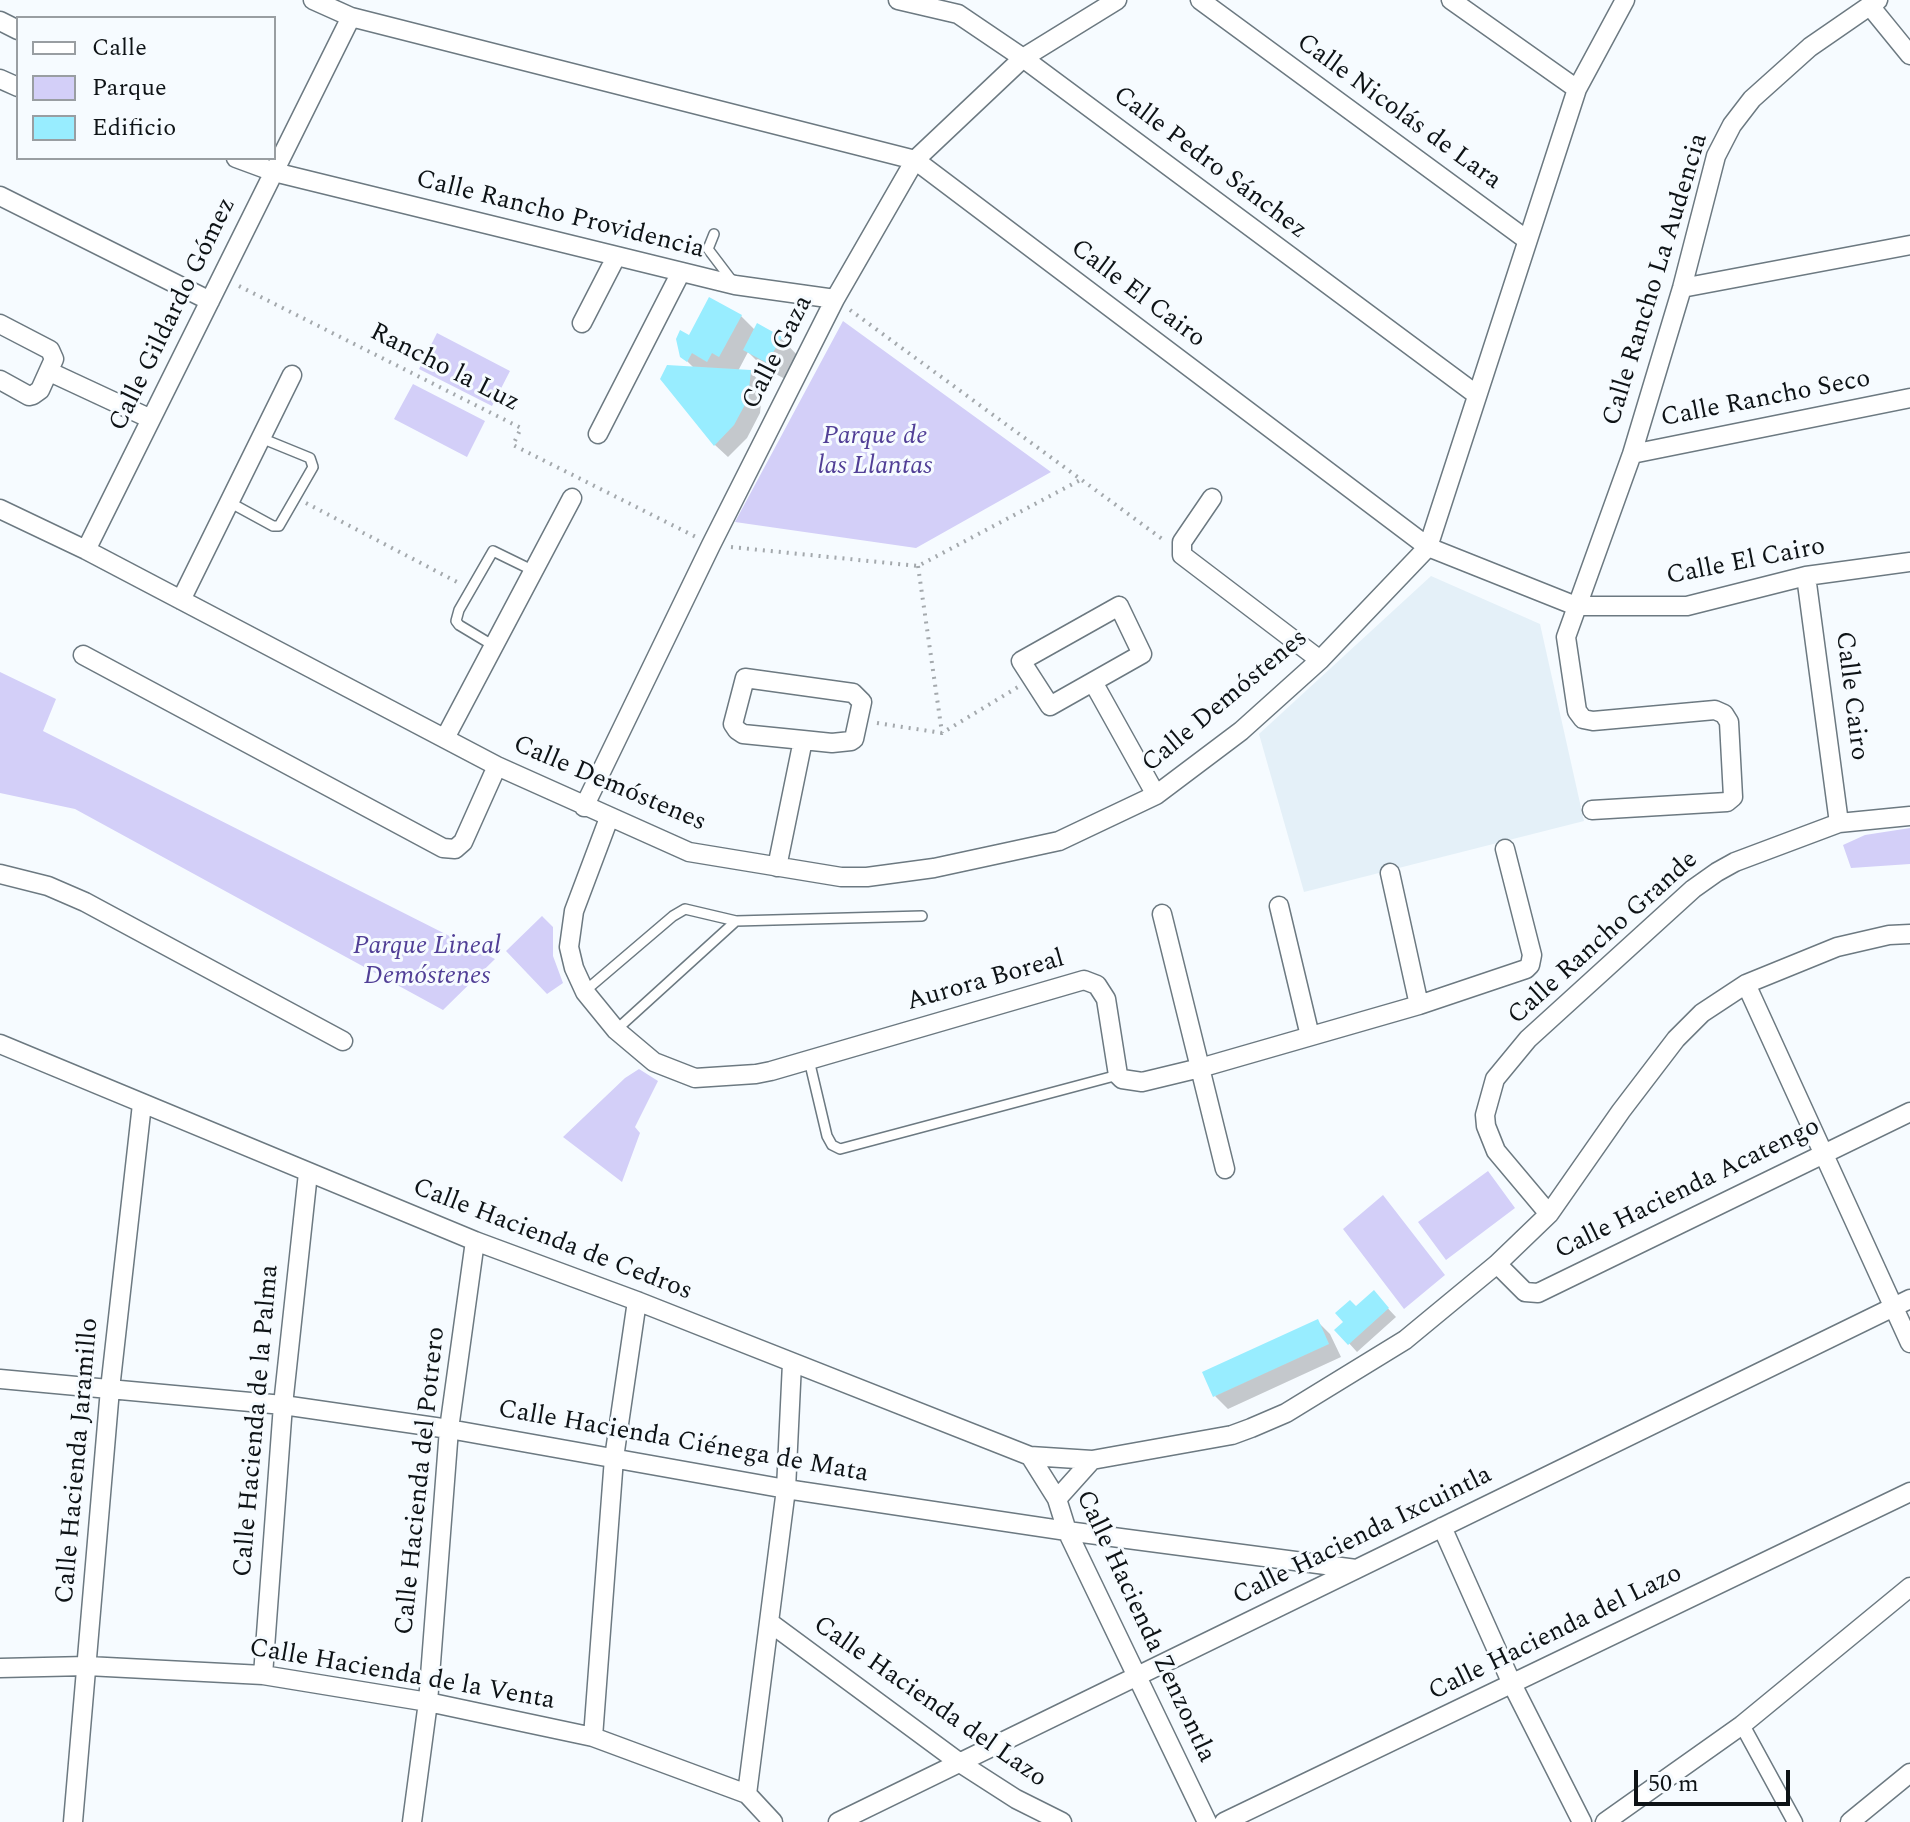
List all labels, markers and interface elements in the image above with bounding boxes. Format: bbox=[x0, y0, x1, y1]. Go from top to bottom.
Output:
legend bbox=[16, 16, 276, 160]
street label: Calle Nicolás de Lara bbox=[1290, 28, 1506, 198]
text: Calle bbox=[92, 30, 147, 66]
text: Parque bbox=[92, 70, 167, 106]
street label: Calle Pedro Sánchez bbox=[1106, 81, 1312, 247]
text: Edificio bbox=[92, 110, 176, 146]
street label: Calle Rancho La Audencia bbox=[1598, 130, 1716, 430]
street label: Calle Rancho Providencia bbox=[413, 165, 707, 267]
street label: Calle Gildardo Gómez bbox=[104, 193, 244, 437]
street label: Calle El Cairo bbox=[1063, 234, 1211, 356]
street label: Calle Gaza bbox=[737, 291, 821, 415]
street label: Rancho la Luz bbox=[364, 318, 524, 420]
street label: Calle Rancho Seco bbox=[1659, 364, 1873, 436]
park label: Parque de las Llantas bbox=[818, 422, 932, 484]
street label: Calle El Cairo bbox=[1664, 532, 1828, 594]
street label: Calle Demóstenes bbox=[1137, 624, 1315, 780]
street label: Calle Cairo bbox=[1827, 630, 1873, 762]
street label: Calle Demóstenes bbox=[508, 730, 710, 840]
street label: Calle Rancho Grande bbox=[1503, 846, 1705, 1032]
park label: Parque Lineal Demóstenes bbox=[353, 932, 501, 994]
street label: Aurora Boreal bbox=[904, 945, 1068, 1019]
street label: Calle Hacienda Acatengo bbox=[1551, 1112, 1825, 1268]
street label: Calle Hacienda de Cedros bbox=[408, 1173, 696, 1309]
street label: Calle Hacienda de la Palma bbox=[229, 1264, 287, 1578]
street label: Calle Hacienda Jaramillo bbox=[51, 1317, 107, 1605]
street label: Calle Hacienda del Potrero bbox=[390, 1325, 454, 1637]
street label: Calle Hacienda Ciénega de Mata bbox=[495, 1395, 871, 1491]
street label: Calle Hacienda Ixcuintla bbox=[1228, 1461, 1498, 1613]
street label: Calle Hacienda Zenzontla bbox=[1067, 1486, 1221, 1768]
street label: Calle Hacienda del Lazo bbox=[1424, 1559, 1688, 1709]
street label: Calle Hacienda del Lazo bbox=[806, 1610, 1052, 1796]
street label: Calle Hacienda de la Venta bbox=[247, 1634, 557, 1718]
scale bar bbox=[1638, 1754, 1794, 1804]
text: 50 m bbox=[1648, 1766, 1699, 1802]

